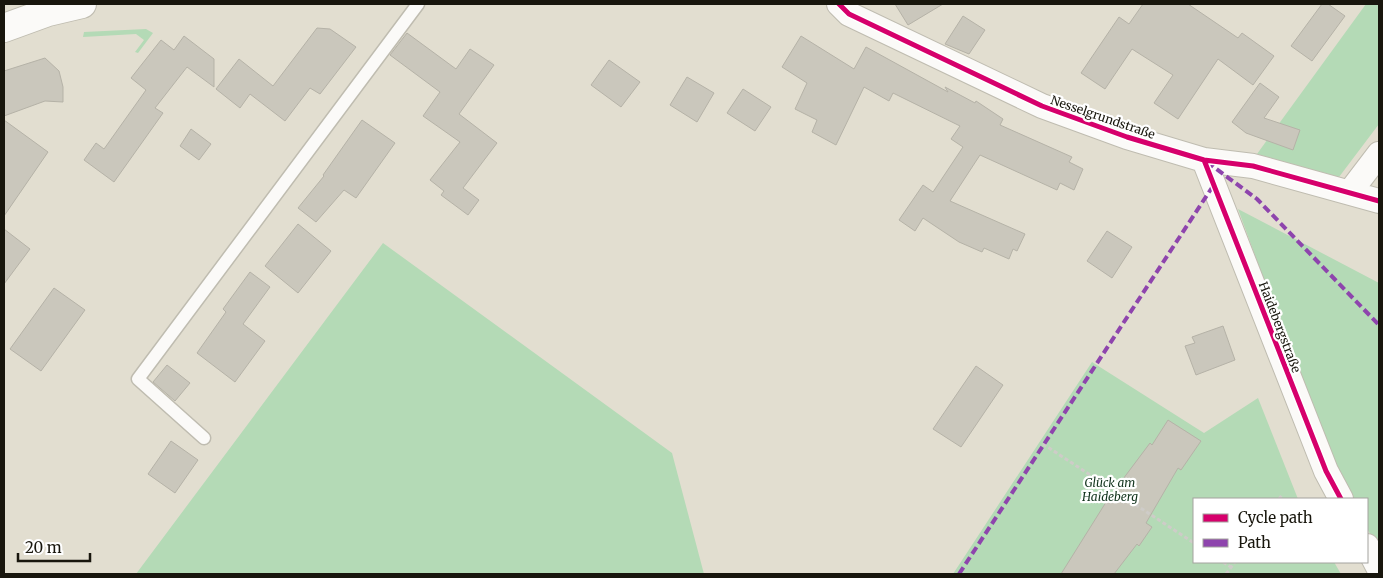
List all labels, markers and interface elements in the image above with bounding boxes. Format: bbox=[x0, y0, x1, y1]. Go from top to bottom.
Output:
street label: Nesselgrundstraße bbox=[1049, 92, 1157, 142]
street label: Haidebergstraße bbox=[1256, 279, 1304, 375]
park label: Glück am Haideberg bbox=[1081, 475, 1138, 504]
legend bbox=[1193, 498, 1368, 563]
text: Cycle path bbox=[1238, 508, 1313, 527]
scale bar bbox=[18, 530, 90, 562]
text: Path bbox=[1238, 533, 1271, 552]
text: 20 m bbox=[25, 538, 62, 557]

